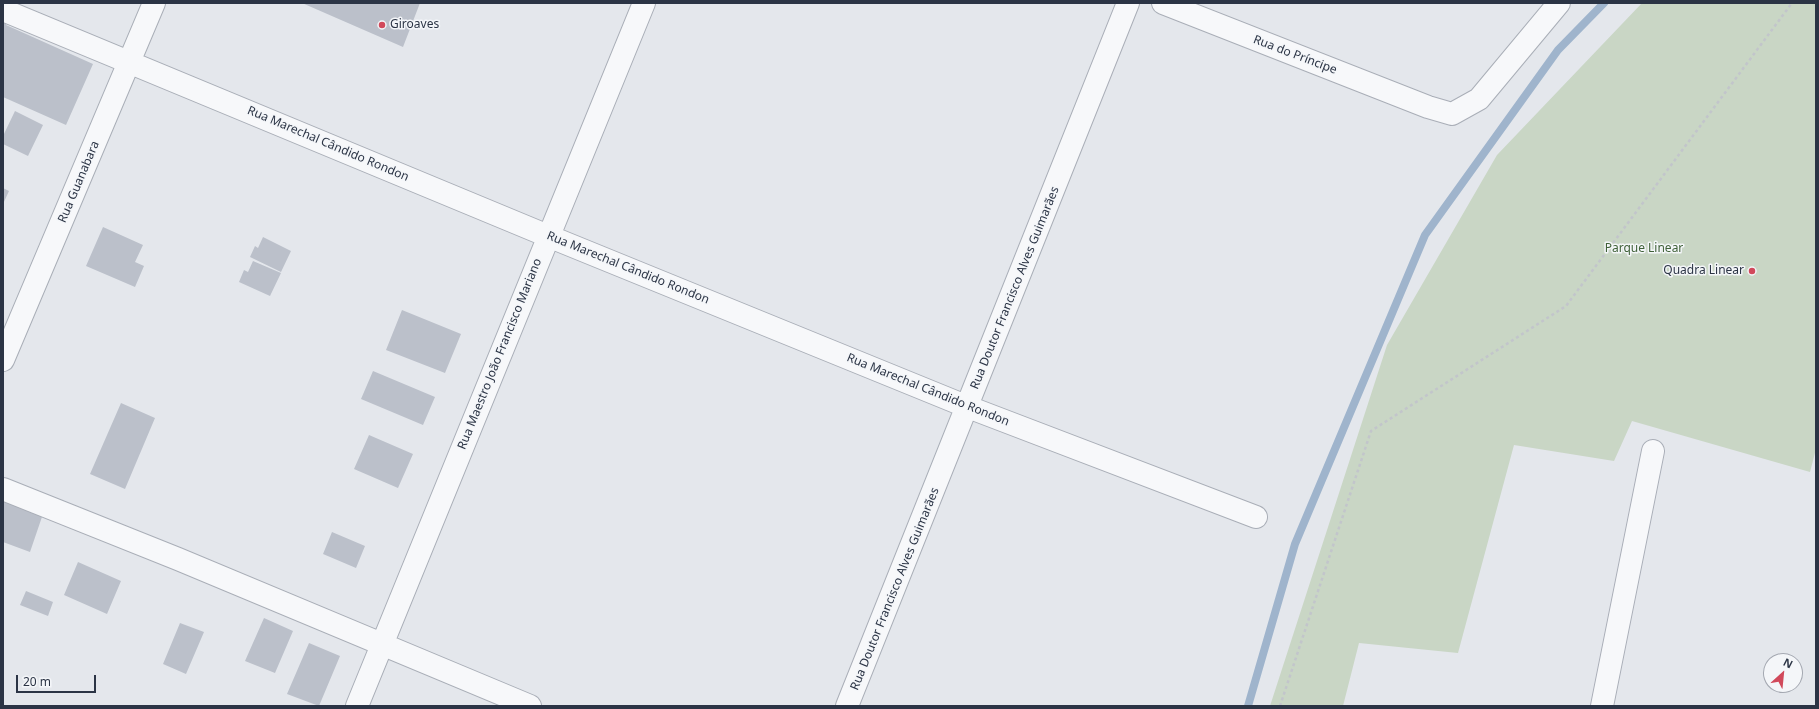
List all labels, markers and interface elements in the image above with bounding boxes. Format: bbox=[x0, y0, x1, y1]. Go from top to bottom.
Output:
place label: Giroaves bbox=[390, 18, 439, 32]
marker: Giroaves bbox=[377, 20, 387, 30]
street label: Rua do Príncipe bbox=[1251, 32, 1339, 78]
street label: Rua Marechal Cândido Rondon bbox=[245, 103, 411, 185]
street label: Rua Guanabara bbox=[55, 139, 103, 225]
street label: Rua Doutor Francisco Alves Guimarães bbox=[968, 185, 1062, 391]
street label: Rua Marechal Cândido Rondon bbox=[545, 229, 711, 307]
park label: Parque Linear bbox=[1605, 242, 1683, 256]
street label: Rua Maestro João Francisco Mariano bbox=[455, 256, 545, 452]
place label: Quadra Linear bbox=[1663, 264, 1744, 278]
marker: Quadra Linear bbox=[1747, 266, 1757, 276]
street label: Rua Marechal Cândido Rondon bbox=[845, 351, 1011, 429]
street label: Rua Doutor Francisco Alves Guimarães bbox=[848, 486, 942, 692]
north arrow bbox=[1763, 653, 1803, 693]
text: N bbox=[1781, 654, 1796, 671]
scale bar bbox=[18, 667, 98, 693]
text: 20 m bbox=[23, 673, 51, 690]

